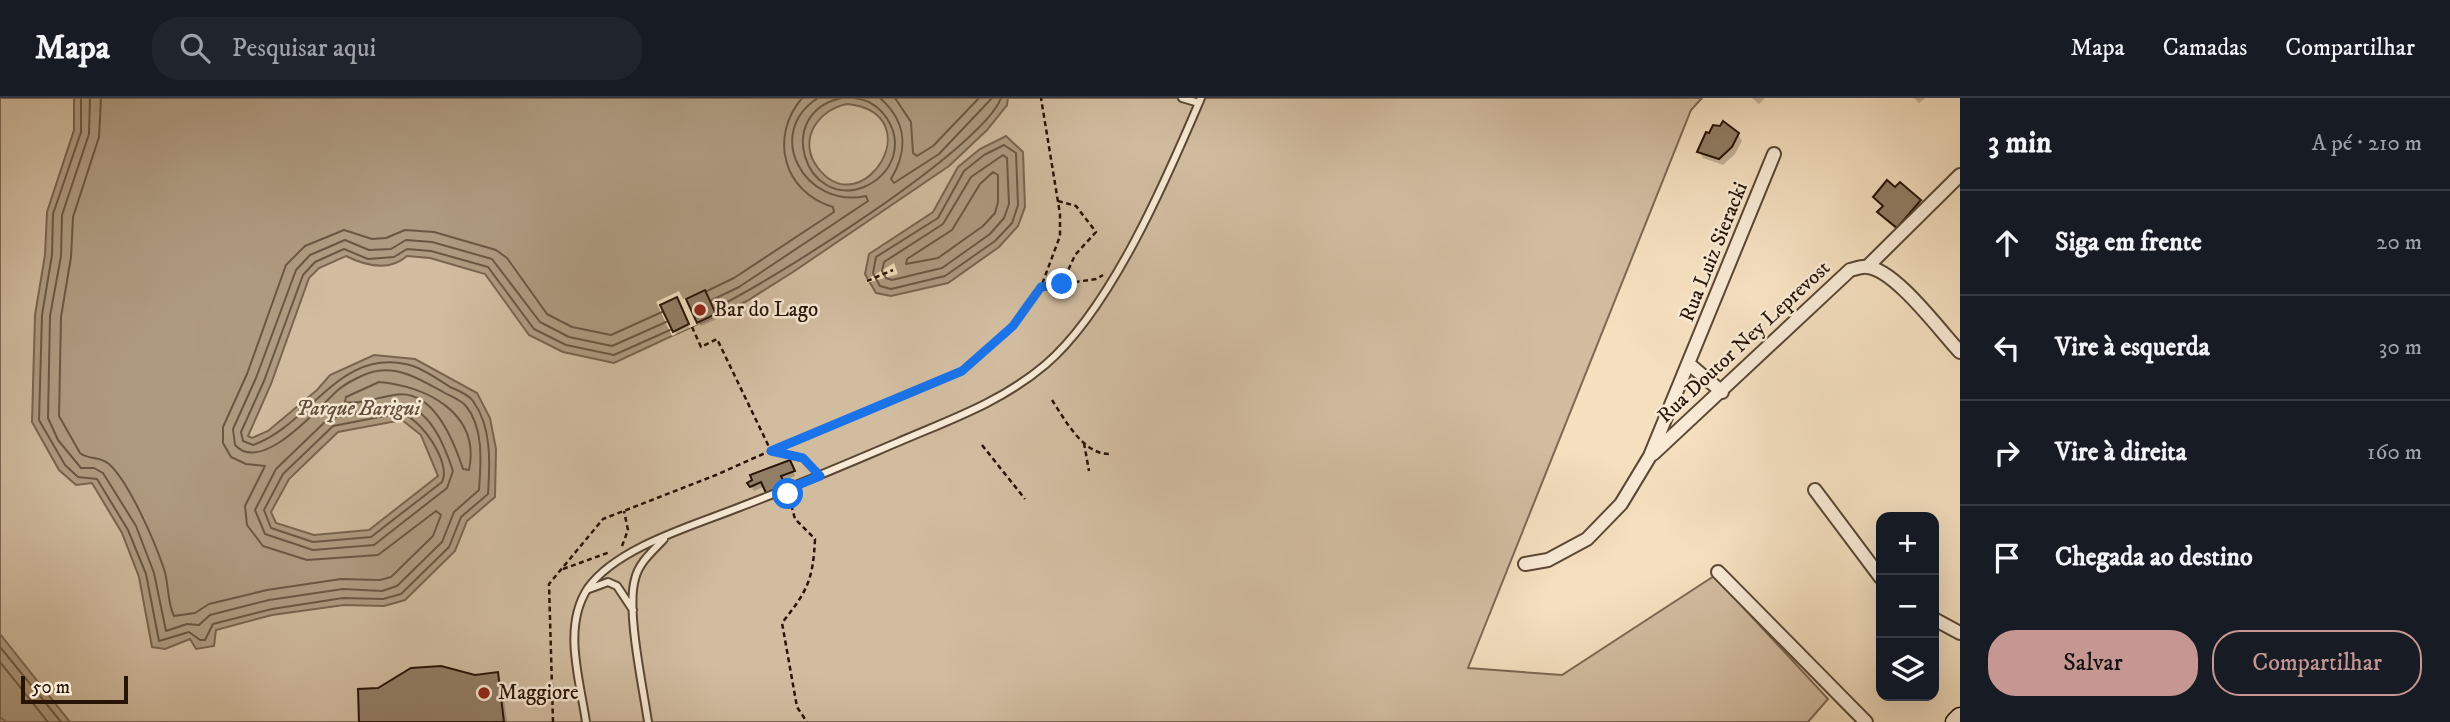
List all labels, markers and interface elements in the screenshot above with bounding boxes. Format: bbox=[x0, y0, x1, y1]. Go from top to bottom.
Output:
search box bbox=[152, 17, 642, 80]
text: Mapa bbox=[35, 28, 110, 69]
icon: search bbox=[176, 29, 214, 67]
text: Pesquisar aqui bbox=[232, 32, 376, 65]
text: Mapa bbox=[2070, 33, 2125, 63]
text: Camadas bbox=[2163, 33, 2247, 63]
text: Compartilhar bbox=[2285, 33, 2415, 63]
text: 3 min bbox=[1988, 125, 2052, 162]
text: A pé · 210 m bbox=[2312, 129, 2422, 158]
street label: Rua Luiz Sieracki bbox=[1674, 178, 1754, 326]
icon: ahead bbox=[1988, 224, 2026, 262]
text: Siga em frente bbox=[2055, 226, 2202, 259]
text: 20 m bbox=[2376, 228, 2422, 257]
street label: Rua Doutor Ney Leprevost bbox=[1652, 255, 1836, 429]
route end bbox=[1046, 268, 1077, 299]
place label: Bar do Lago bbox=[714, 297, 818, 323]
marker: Bar do Lago bbox=[692, 302, 708, 318]
icon: left bbox=[1988, 329, 2026, 367]
text: Vire à esquerda bbox=[2055, 331, 2210, 364]
text: 30 m bbox=[2379, 333, 2422, 362]
park label: Parque Barigui bbox=[296, 396, 422, 423]
icon: right bbox=[1988, 434, 2026, 472]
text: Vire à direita bbox=[2055, 436, 2187, 469]
text: 160 m bbox=[2367, 438, 2422, 467]
route start bbox=[772, 478, 803, 509]
map controls bbox=[1876, 512, 1939, 701]
button: + bbox=[1876, 512, 1939, 575]
icon: arrive bbox=[1988, 539, 2026, 577]
text: Chegada ao destino bbox=[2055, 541, 2253, 574]
button: − bbox=[1876, 575, 1939, 638]
button: Salvar bbox=[1988, 630, 2198, 696]
button: Compartilhar bbox=[2212, 630, 2422, 696]
button: layers bbox=[1876, 638, 1939, 701]
scale bar bbox=[21, 673, 128, 705]
text: 50 m bbox=[32, 676, 70, 699]
place label: Maggiore bbox=[498, 680, 579, 706]
marker: Maggiore bbox=[476, 685, 492, 701]

